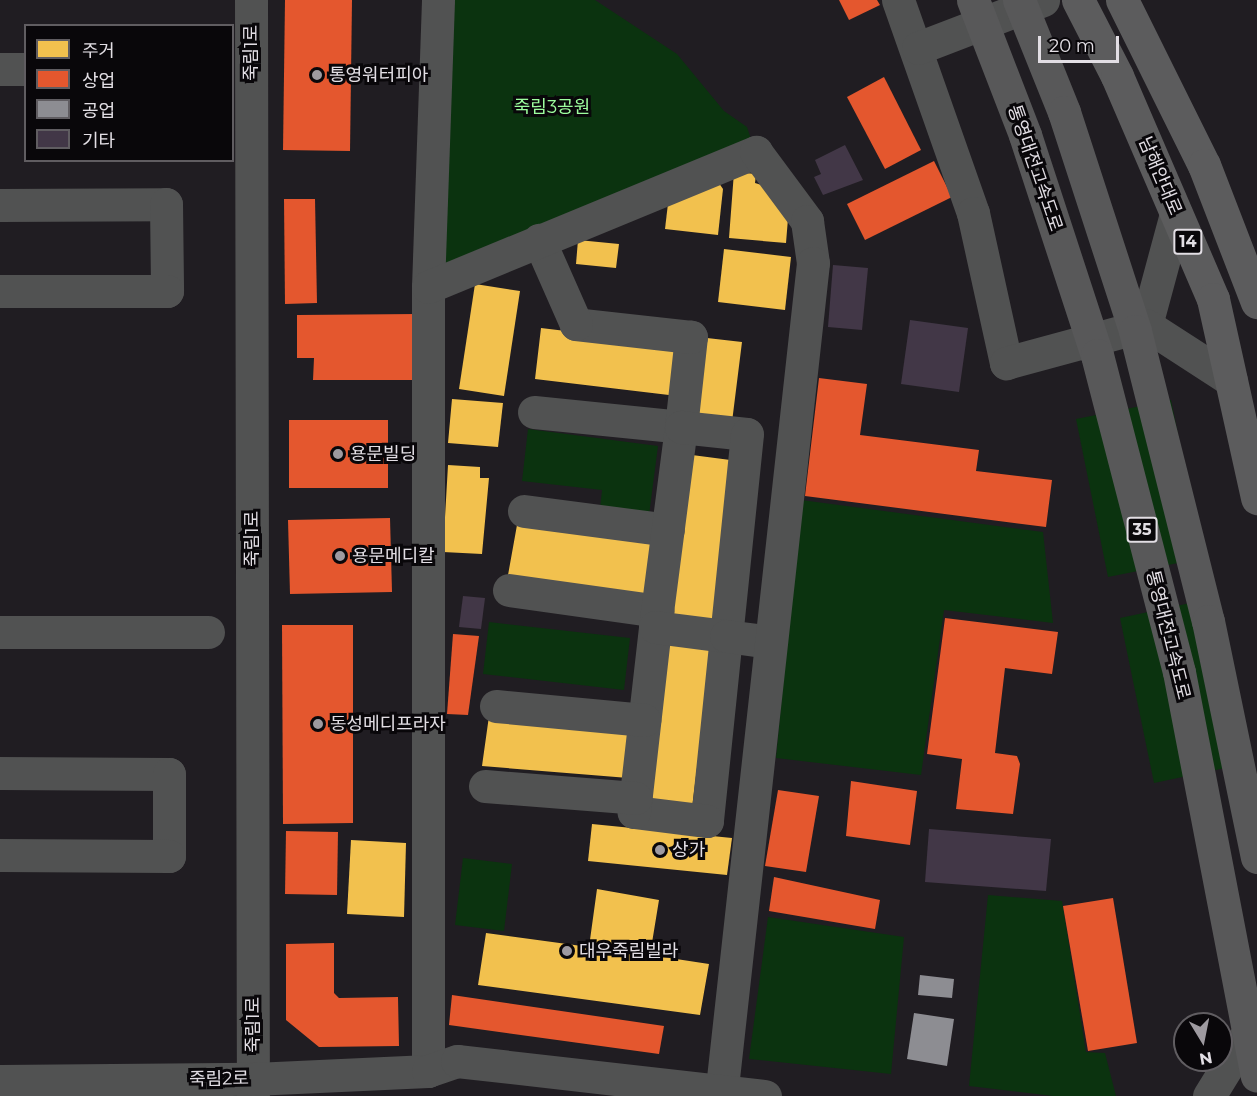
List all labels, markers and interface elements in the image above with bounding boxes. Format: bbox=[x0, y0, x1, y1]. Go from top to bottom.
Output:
legend bbox=[24, 24, 234, 162]
scale bar bbox=[1041, 24, 1122, 62]
street label: 죽림1로 bbox=[240, 25, 262, 81]
text: 20 m bbox=[1049, 35, 1095, 57]
text: 주거 bbox=[82, 40, 115, 62]
place label: 통영워터피아 bbox=[329, 64, 428, 86]
marker: 통영워터피아 bbox=[310, 68, 324, 82]
text: 상업 bbox=[82, 70, 115, 92]
park label: 죽림3공원 bbox=[514, 96, 590, 118]
text: 공업 bbox=[82, 100, 115, 122]
street label: 통영대전고속도로 bbox=[1003, 102, 1067, 234]
text: 기타 bbox=[82, 130, 115, 152]
street label: 남해안대로 bbox=[1134, 134, 1186, 218]
road number: 14 bbox=[1173, 229, 1203, 255]
place label: 용문빌딩 bbox=[350, 443, 416, 465]
marker: 용문빌딩 bbox=[331, 447, 345, 461]
street label: 죽림1로 bbox=[241, 511, 263, 567]
road number: 35 bbox=[1126, 517, 1158, 543]
place label: 용문메디칼 bbox=[352, 545, 435, 567]
marker: 용문메디칼 bbox=[333, 549, 347, 563]
street label: 통영대전고속도로 bbox=[1141, 568, 1195, 702]
place label: 동성메디프라자 bbox=[330, 713, 446, 735]
marker: 동성메디프라자 bbox=[311, 717, 325, 731]
place label: 상가 bbox=[672, 839, 705, 861]
marker: 상가 bbox=[653, 843, 667, 857]
place label: 대우죽림빌라 bbox=[579, 940, 678, 962]
marker: 대우죽림빌라 bbox=[560, 944, 574, 958]
street label: 죽림1로 bbox=[242, 997, 264, 1053]
north arrow bbox=[1173, 1012, 1233, 1072]
text: N bbox=[1198, 1048, 1214, 1069]
street label: 죽림2로 bbox=[189, 1068, 249, 1090]

